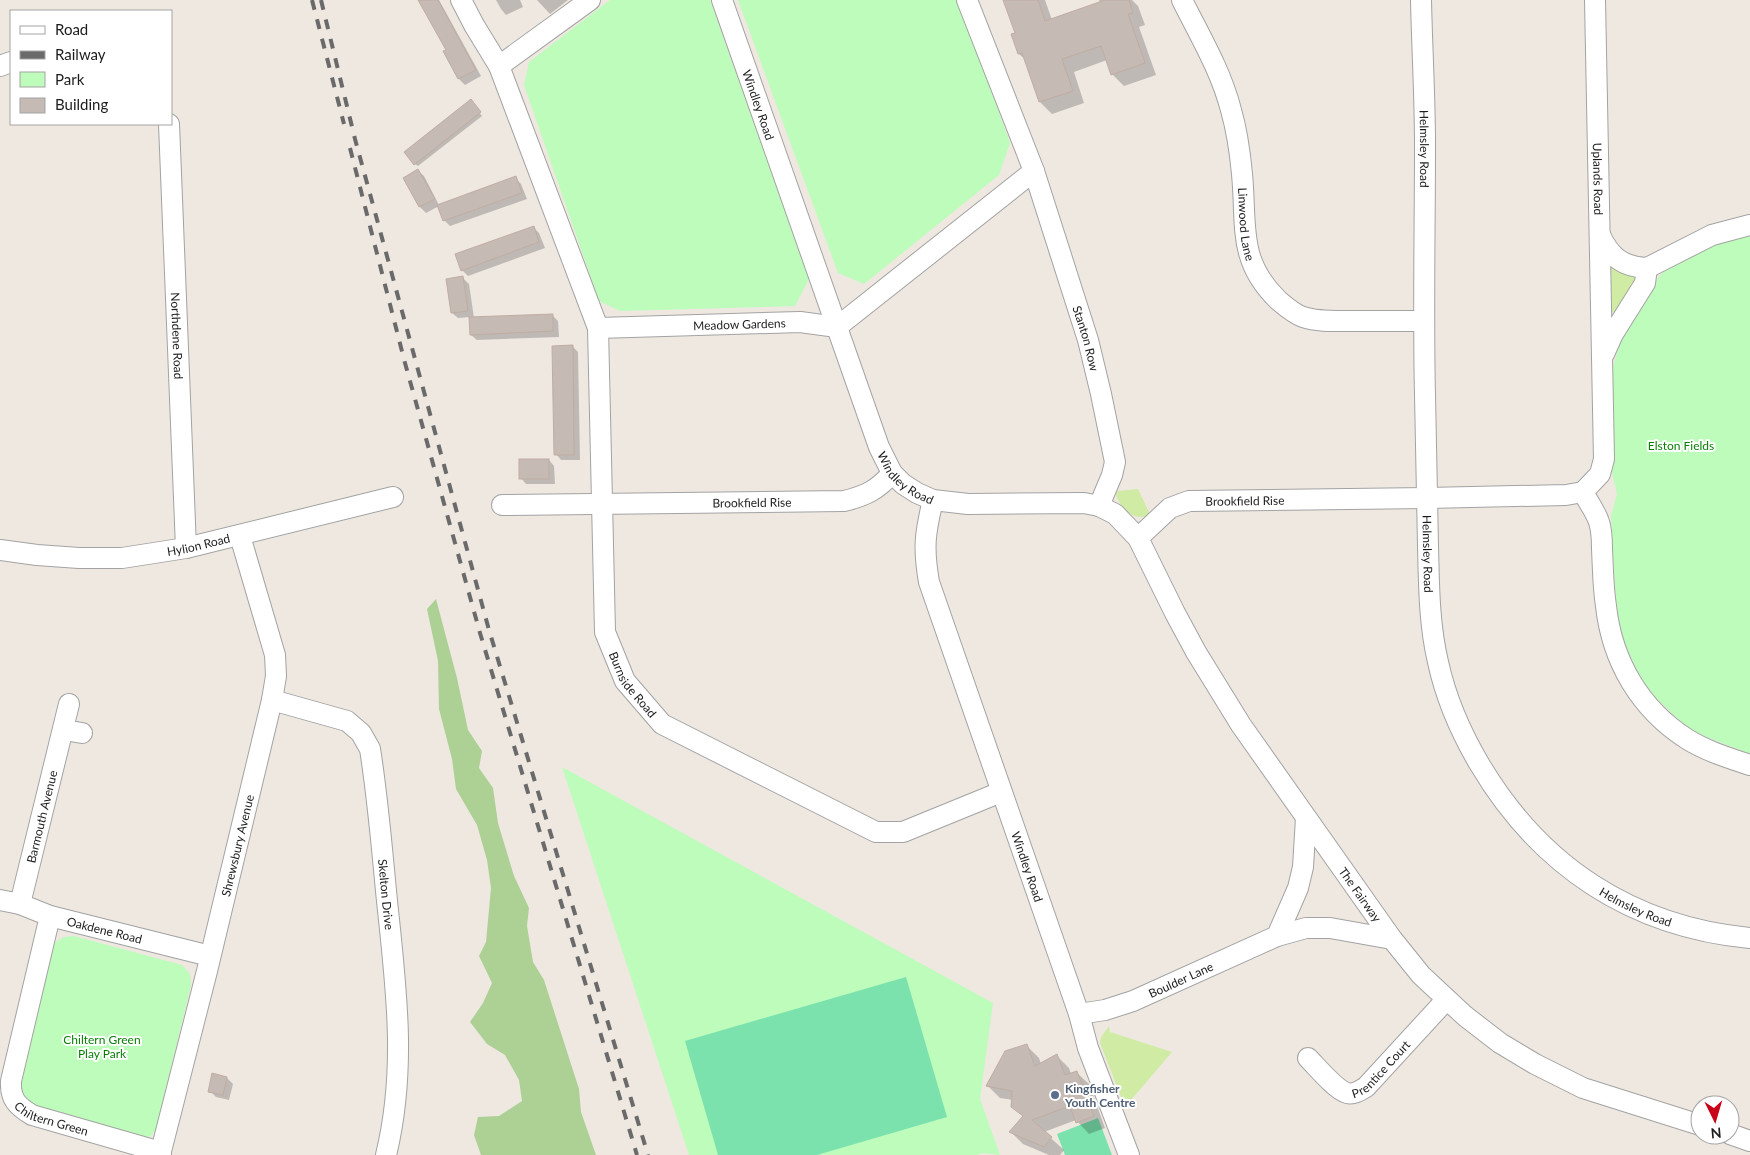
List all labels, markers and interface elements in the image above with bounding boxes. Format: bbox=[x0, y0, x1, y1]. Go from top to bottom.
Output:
legend bbox=[10, 10, 172, 125]
text: Road bbox=[55, 20, 88, 38]
text: Railway bbox=[55, 45, 106, 63]
street label: Windley Road bbox=[740, 68, 778, 142]
text: Park bbox=[55, 70, 85, 88]
text: Building bbox=[55, 95, 108, 113]
street label: Helmsley Road bbox=[1417, 110, 1433, 188]
street label: Uplands Road bbox=[1590, 143, 1607, 215]
street label: Linwood Lane bbox=[1236, 187, 1258, 263]
street label: Northdene Road bbox=[168, 292, 187, 380]
street label: Stanton Row bbox=[1070, 304, 1103, 373]
street label: Meadow Gardens bbox=[693, 315, 786, 333]
park label: Elston Fields bbox=[1648, 438, 1714, 453]
street label: Windley Road bbox=[875, 449, 936, 507]
street label: Brookfield Rise bbox=[1205, 492, 1285, 508]
street label: Brookfield Rise bbox=[712, 494, 792, 510]
street label: Helmsley Road bbox=[1420, 515, 1437, 593]
street label: Hylion Road bbox=[166, 530, 231, 558]
street label: Burnside Road bbox=[606, 649, 660, 720]
street label: Barmouth Avenue bbox=[23, 769, 60, 864]
street label: Shrewsbury Avenue bbox=[218, 793, 257, 898]
street label: Windley Road bbox=[1009, 829, 1047, 904]
street label: Skelton Drive bbox=[376, 858, 398, 931]
street label: The Fairway bbox=[1336, 864, 1385, 925]
street label: Helmsley Road bbox=[1597, 884, 1674, 929]
street label: Oakdene Road bbox=[65, 913, 144, 946]
street label: Boulder Lane bbox=[1146, 958, 1215, 1001]
park label: Chiltern Green Play Park bbox=[63, 1032, 141, 1061]
street label: Prentice Court bbox=[1350, 1036, 1413, 1101]
place label: Kingfisher Youth Centre bbox=[1064, 1081, 1136, 1110]
marker: Kingfisher Youth Centre bbox=[1049, 1089, 1061, 1101]
north arrow bbox=[1690, 1095, 1740, 1145]
street label: Chiltern Green bbox=[12, 1098, 90, 1138]
text: N bbox=[1710, 1125, 1722, 1142]

